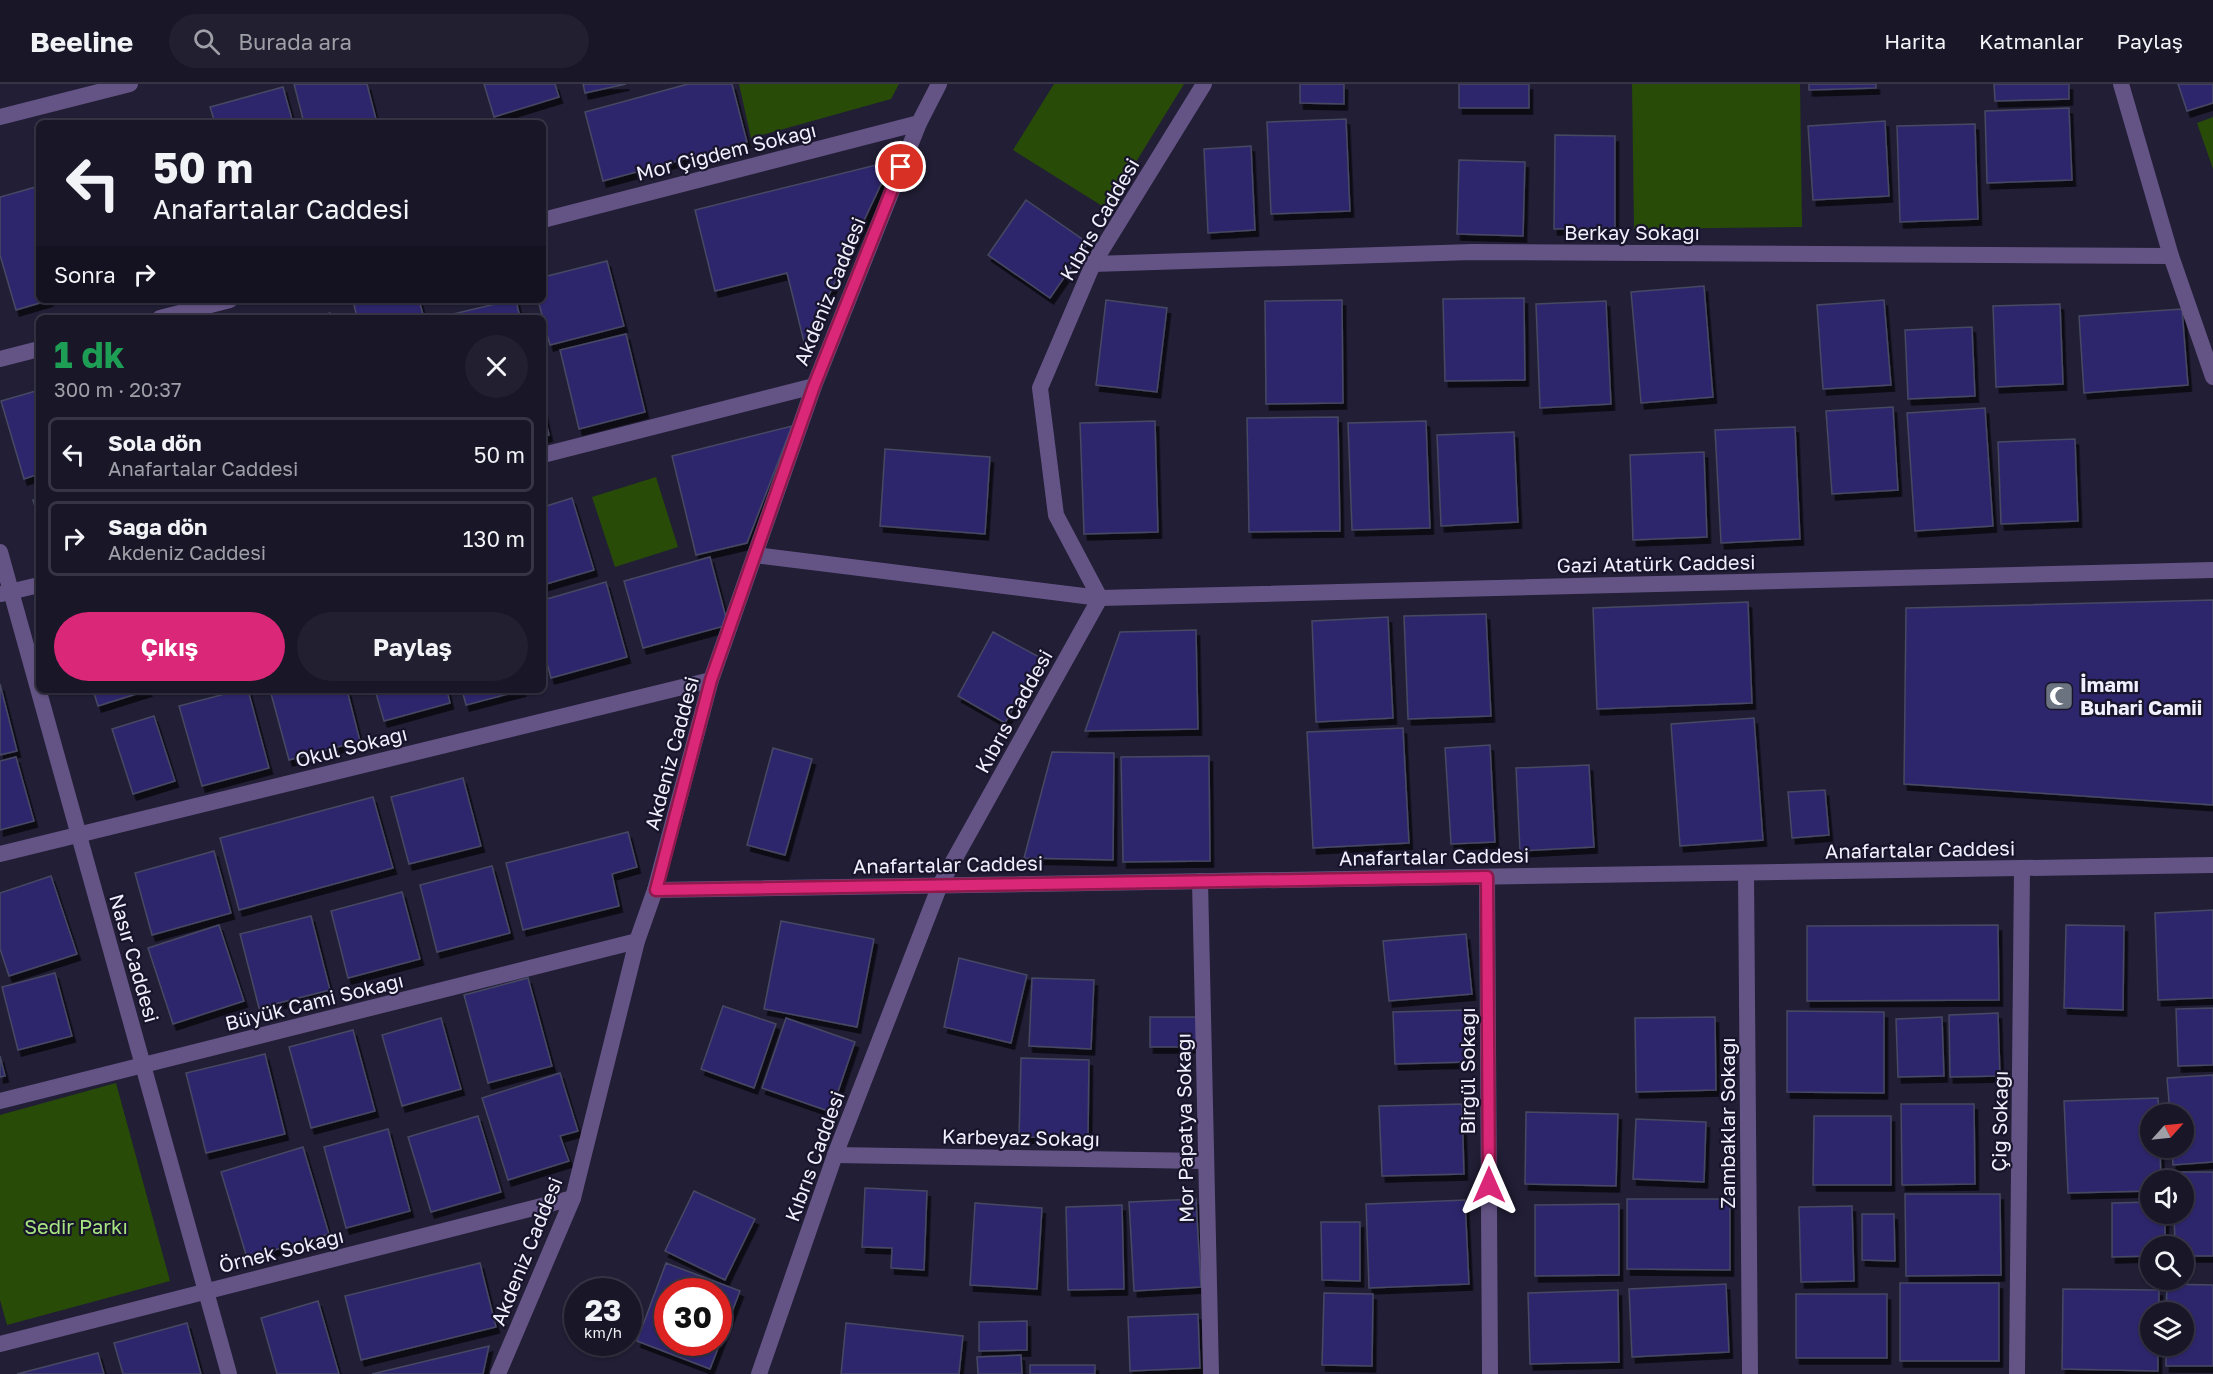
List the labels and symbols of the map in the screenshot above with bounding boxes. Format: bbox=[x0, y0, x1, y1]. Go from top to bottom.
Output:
street label: Mor Çiğdem Sokağı bbox=[633, 117, 819, 185]
pin bbox=[875, 141, 926, 192]
street label: Kıbrıs Caddesi bbox=[1054, 154, 1144, 284]
street label: Akdeniz Caddesi bbox=[788, 213, 870, 369]
street label: Berkay Sokağı bbox=[1564, 220, 1700, 244]
street label: Gazi Atatürk Caddesi bbox=[1556, 549, 1756, 577]
street label: Kıbrıs Caddesi bbox=[969, 645, 1057, 777]
place label: İmamı Buhari Camii bbox=[2080, 672, 2202, 719]
street label: Akdeniz Caddesi bbox=[639, 674, 703, 832]
mosque icon: İmamı Buhari Camii bbox=[2043, 680, 2075, 712]
street label: Okul Sokağı bbox=[293, 721, 409, 771]
street label: Anafartalar Caddesi bbox=[1825, 835, 2015, 863]
street label: Anafartalar Caddesi bbox=[1339, 842, 1529, 870]
street label: Anafartalar Caddesi bbox=[853, 850, 1043, 878]
street label: Nasır Caddesi bbox=[105, 891, 165, 1025]
street label: Büyük Cami Sokağı bbox=[222, 967, 406, 1035]
street label: Birgül Sokağı bbox=[1455, 1007, 1479, 1135]
street label: Mor Papatya Sokağı bbox=[1170, 1033, 1198, 1223]
street label: Zambaklar Sokağı bbox=[1715, 1037, 1739, 1209]
street label: Çiğ Sokağı bbox=[1986, 1070, 2012, 1172]
street label: Kıbrıs Caddesi bbox=[779, 1087, 849, 1225]
north arrow bbox=[2140, 1104, 2194, 1158]
street label: Karbeyaz Sokağı bbox=[942, 1124, 1100, 1150]
position arrow bbox=[1457, 1153, 1521, 1217]
street label: Akdeniz Caddesi bbox=[485, 1173, 567, 1329]
park label: Sedir Parkı bbox=[24, 1214, 128, 1238]
street label: Örnek Sokağı bbox=[216, 1223, 346, 1277]
speed limit sign: 30 bbox=[654, 1278, 732, 1356]

